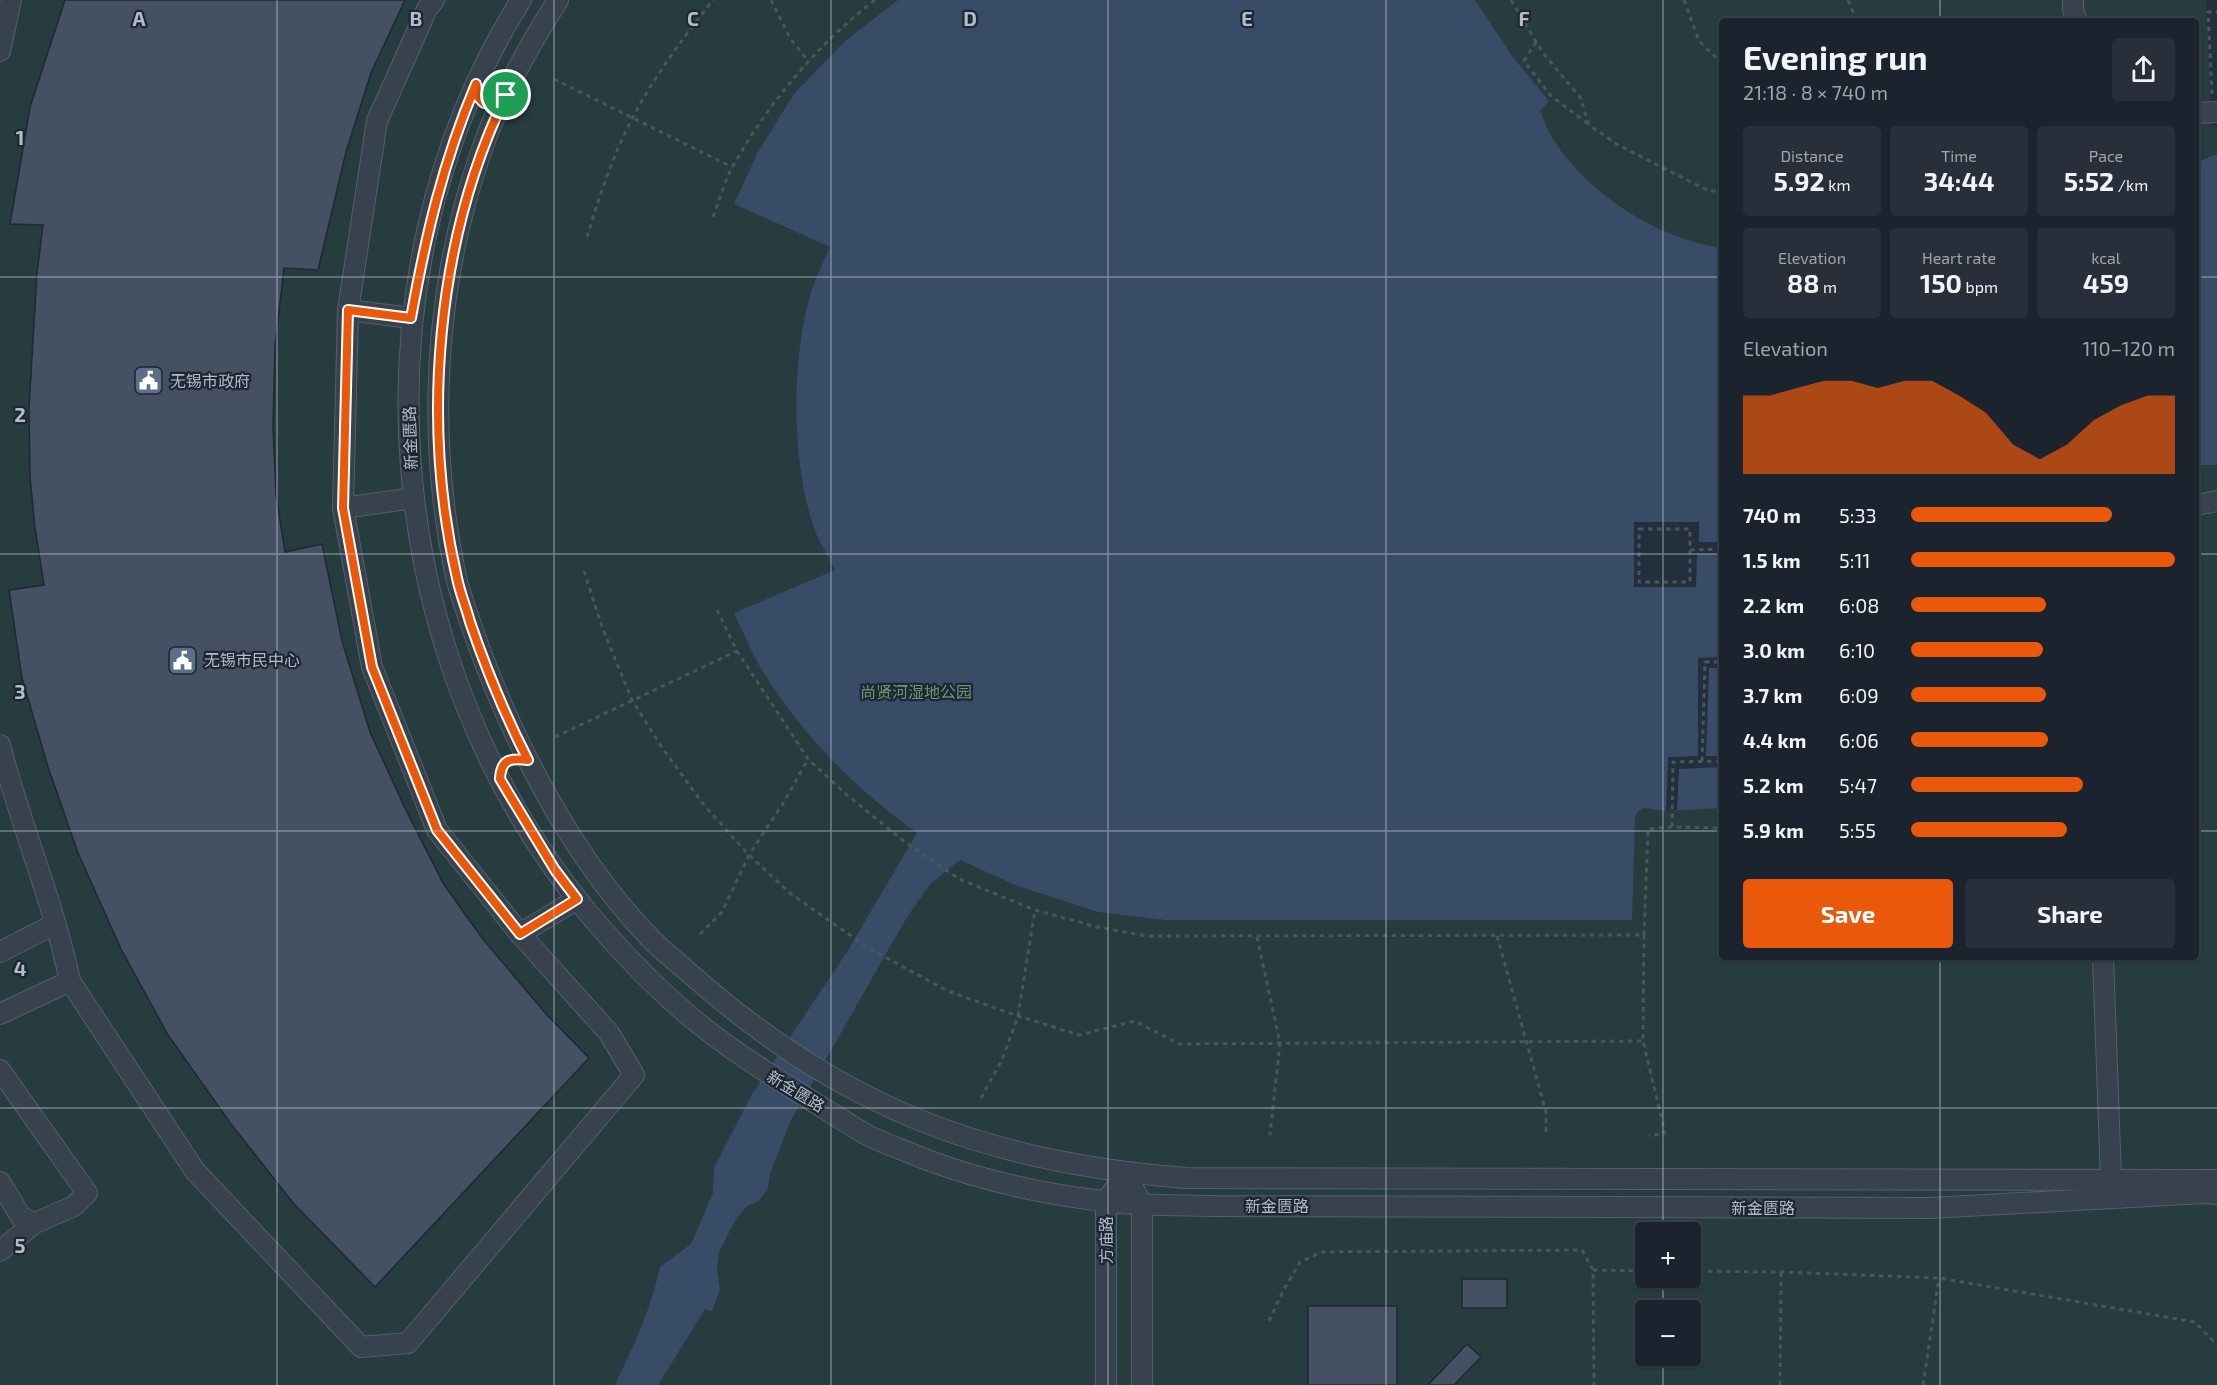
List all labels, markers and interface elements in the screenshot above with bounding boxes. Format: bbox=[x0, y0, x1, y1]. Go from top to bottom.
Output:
text: A bbox=[132, 6, 146, 30]
text: B bbox=[410, 6, 422, 30]
text: C bbox=[687, 6, 699, 30]
text: D bbox=[963, 6, 977, 30]
text: E bbox=[1241, 6, 1253, 30]
text: F bbox=[1518, 6, 1530, 30]
text: Evening run bbox=[1743, 37, 1928, 77]
button: share bbox=[2112, 38, 2175, 101]
pin bbox=[480, 69, 531, 120]
icon: arrive bbox=[489, 78, 522, 111]
text: 21:18 · 8 × 740 m bbox=[1743, 80, 1888, 104]
text: 1 bbox=[16, 125, 24, 149]
text: Distance bbox=[1780, 146, 1844, 165]
text: Time bbox=[1941, 146, 1977, 165]
text: Pace bbox=[2089, 146, 2123, 165]
text: 5.92 bbox=[1774, 165, 1825, 196]
text: 34:44 bbox=[1923, 165, 1995, 196]
text: 5:52 bbox=[2064, 165, 2114, 196]
text: km bbox=[1825, 175, 1850, 194]
text: /km bbox=[2114, 175, 2148, 194]
text: Elevation bbox=[1778, 248, 1846, 267]
text: Heart rate bbox=[1922, 248, 1996, 267]
text: kcal bbox=[2091, 248, 2121, 267]
text: 88 bbox=[1787, 267, 1819, 298]
text: 150 bbox=[1920, 267, 1962, 298]
text: 459 bbox=[2083, 267, 2129, 298]
text: m bbox=[1819, 277, 1837, 296]
text: bpm bbox=[1962, 277, 1998, 296]
text: Elevation bbox=[1743, 336, 1828, 360]
text: 110–120 m bbox=[2083, 336, 2175, 360]
public building icon: 无锡市政府 bbox=[133, 365, 165, 397]
place label: 无锡市政府 bbox=[170, 371, 250, 390]
text: 2 bbox=[14, 402, 26, 426]
street label: 新金匮路 bbox=[399, 406, 420, 470]
text: 740 m bbox=[1743, 503, 1801, 527]
text: 5:33 bbox=[1839, 503, 1877, 527]
text: 1.5 km bbox=[1743, 548, 1801, 572]
text: 5:11 bbox=[1839, 548, 1870, 572]
text: 2.2 km bbox=[1743, 593, 1804, 617]
text: 6:08 bbox=[1839, 593, 1879, 617]
text: 3.0 km bbox=[1743, 638, 1805, 662]
text: 6:10 bbox=[1839, 638, 1875, 662]
public building icon: 无锡市民中心 bbox=[167, 644, 199, 676]
place label: 无锡市民中心 bbox=[204, 650, 300, 669]
text: 3 bbox=[14, 679, 26, 703]
park label: 尚贤河湿地公园 bbox=[860, 682, 972, 701]
text: 3.7 km bbox=[1743, 683, 1802, 707]
text: 6:09 bbox=[1839, 683, 1879, 707]
text: 4.4 km bbox=[1743, 728, 1806, 752]
text: 6:06 bbox=[1839, 728, 1879, 752]
text: 5.2 km bbox=[1743, 773, 1804, 797]
text: 5:47 bbox=[1839, 773, 1877, 797]
text: 5.9 km bbox=[1743, 818, 1804, 842]
text: 5:55 bbox=[1839, 818, 1876, 842]
button: Save bbox=[1743, 879, 1953, 948]
button: Share bbox=[1965, 879, 2175, 948]
text: 4 bbox=[14, 956, 27, 980]
street label: 新金匮路 bbox=[764, 1066, 829, 1115]
street label: 新金匮路 bbox=[1245, 1196, 1309, 1215]
street label: 新金匮路 bbox=[1731, 1198, 1795, 1217]
street label: 方庙路 bbox=[1096, 1216, 1115, 1264]
map controls bbox=[1635, 1222, 1701, 1366]
button: + bbox=[1635, 1222, 1701, 1288]
text: 5 bbox=[14, 1233, 26, 1257]
button: − bbox=[1635, 1300, 1701, 1366]

